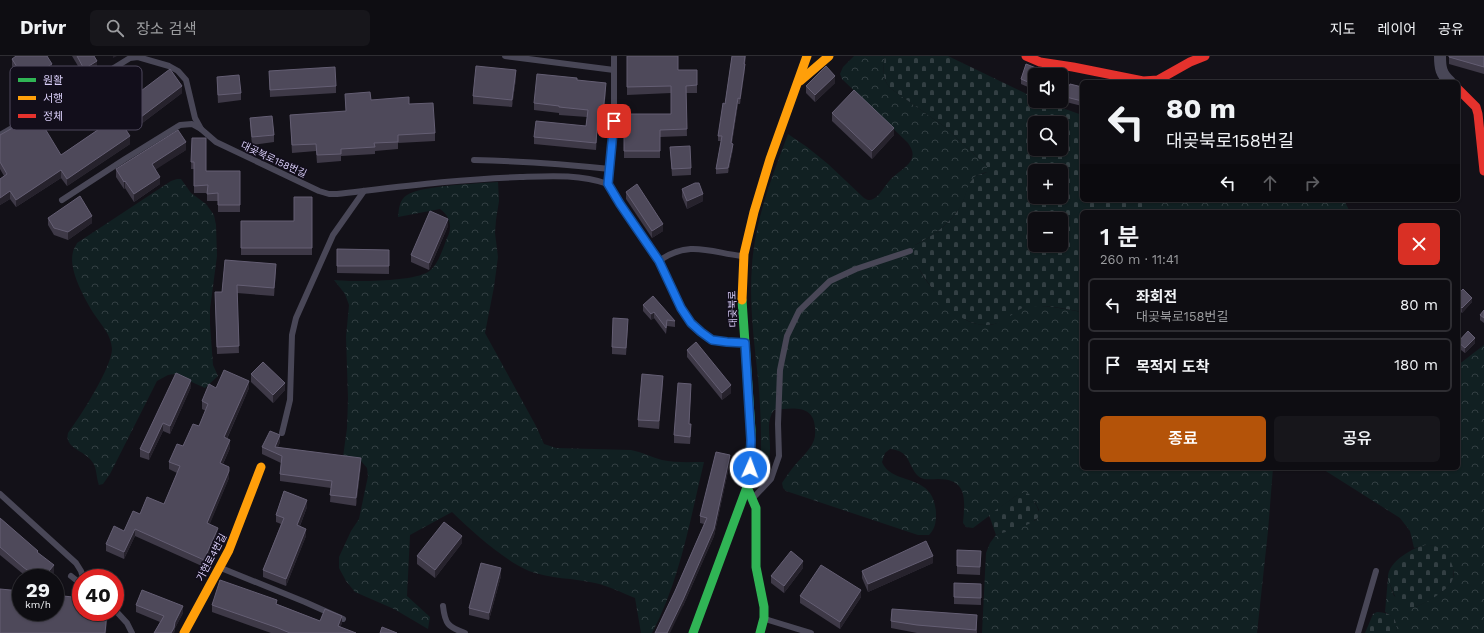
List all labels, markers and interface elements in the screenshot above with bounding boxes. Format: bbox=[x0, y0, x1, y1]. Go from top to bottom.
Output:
search box bbox=[90, 10, 370, 46]
text: Drivr bbox=[20, 16, 66, 39]
icon: search bbox=[104, 17, 126, 39]
text: 장소 검색 bbox=[136, 20, 196, 38]
text: 지도 bbox=[1330, 21, 1356, 37]
text: 레이어 bbox=[1378, 21, 1416, 37]
text: 공유 bbox=[1438, 21, 1464, 37]
legend bbox=[10, 66, 142, 130]
map controls bbox=[1028, 68, 1068, 252]
button: sound bbox=[1028, 68, 1068, 108]
text: 원활 bbox=[43, 74, 63, 87]
text: 서행 bbox=[43, 92, 63, 105]
text: 80 m bbox=[1166, 92, 1236, 125]
icon: left bbox=[1100, 96, 1152, 148]
pin bbox=[597, 104, 631, 138]
text: 정체 bbox=[43, 110, 63, 123]
icon: arrive bbox=[603, 110, 625, 132]
button: search bbox=[1028, 116, 1068, 156]
text: 대곶북로158번길 bbox=[1166, 130, 1294, 151]
street label: 대곶북로158번길 bbox=[239, 139, 308, 179]
button: + bbox=[1028, 164, 1068, 204]
icon: left bbox=[1217, 172, 1239, 194]
icon: ahead bbox=[1259, 172, 1281, 194]
icon: right bbox=[1301, 172, 1323, 194]
button: − bbox=[1028, 212, 1068, 252]
text: 1 분 bbox=[1100, 223, 1139, 251]
button: close bbox=[1398, 223, 1440, 265]
text: 260 m · 11:41 bbox=[1100, 252, 1179, 267]
text: 좌회전 bbox=[1136, 288, 1177, 306]
street label: 대곶북로 bbox=[726, 290, 739, 328]
icon: left bbox=[1102, 294, 1124, 316]
text: 80 m bbox=[1400, 296, 1438, 314]
text: 대곶북로158번길 bbox=[1136, 309, 1228, 324]
icon: arrive bbox=[1102, 354, 1124, 376]
text: 180 m bbox=[1394, 356, 1438, 374]
text: 목적지 도착 bbox=[1136, 358, 1209, 376]
button: 종료 bbox=[1100, 416, 1266, 462]
button: 공유 bbox=[1274, 416, 1440, 462]
position arrow bbox=[729, 447, 771, 489]
street label: 가현로4번길 bbox=[194, 532, 229, 583]
speed limit sign: 40 bbox=[72, 569, 124, 621]
text: 29 bbox=[26, 578, 50, 602]
text: km/h bbox=[25, 599, 51, 610]

